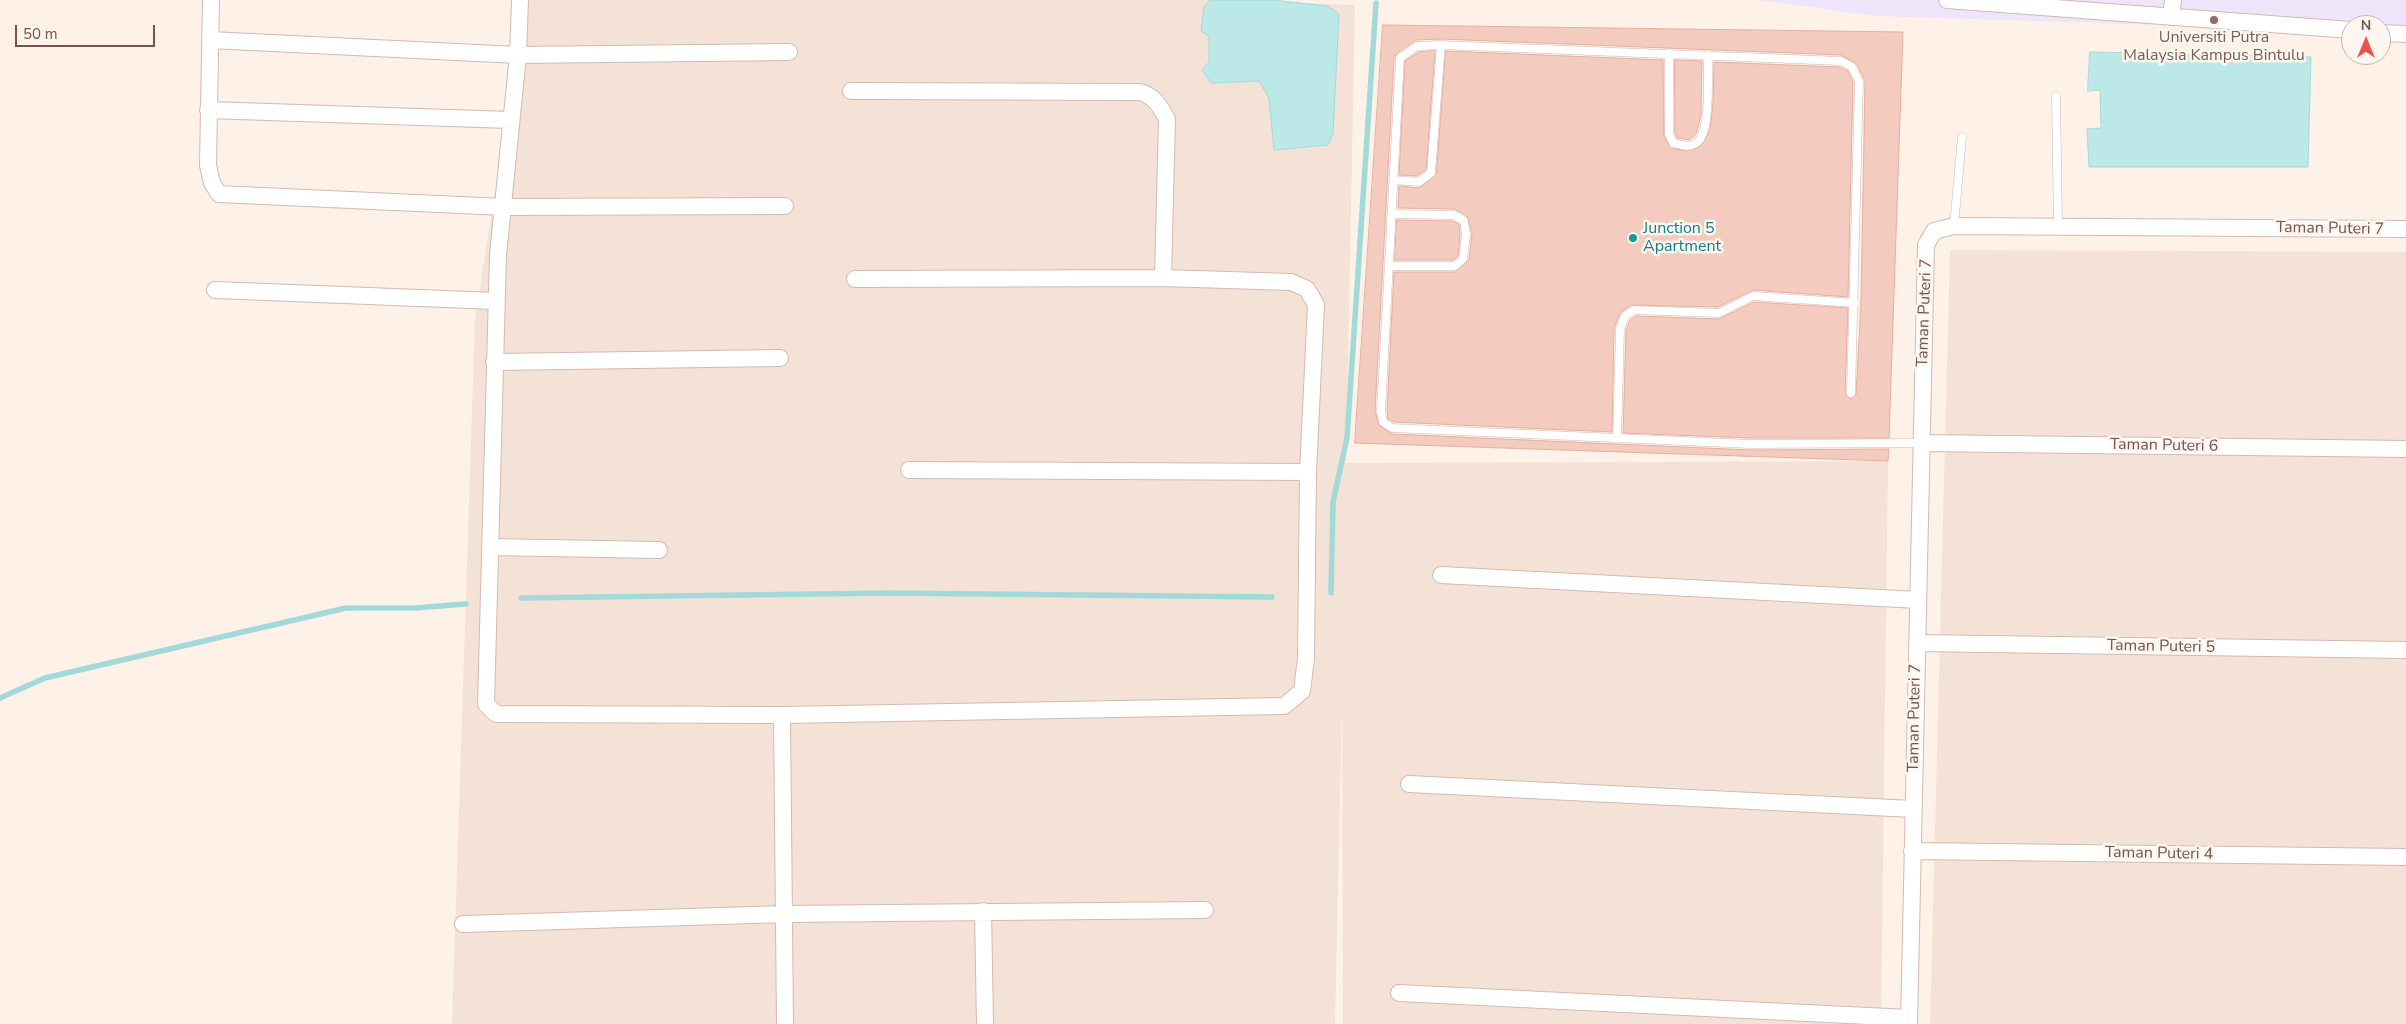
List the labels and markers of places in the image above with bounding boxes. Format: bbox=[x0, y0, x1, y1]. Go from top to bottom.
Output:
marker: Universiti Putra Malaysia Kampus Bintulu bbox=[2208, 14, 2220, 26]
place label: Universiti Putra Malaysia Kampus Bintulu bbox=[2123, 28, 2305, 66]
place label: Junction 5 Apartment bbox=[1643, 219, 1721, 257]
marker: Junction 5 Apartment bbox=[1627, 232, 1639, 244]

